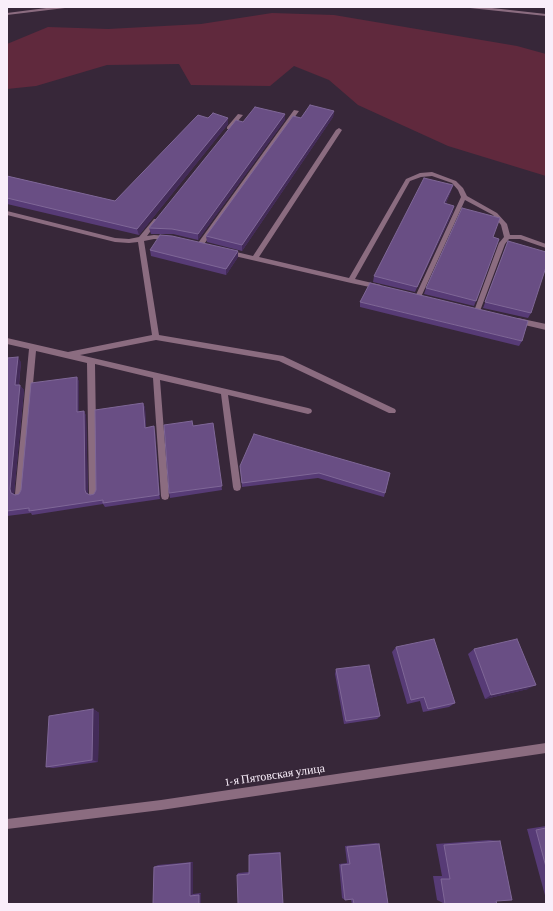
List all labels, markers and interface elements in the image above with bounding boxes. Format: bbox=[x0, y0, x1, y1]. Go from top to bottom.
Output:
street label: 1-я Пятовская улица bbox=[224, 761, 326, 789]

